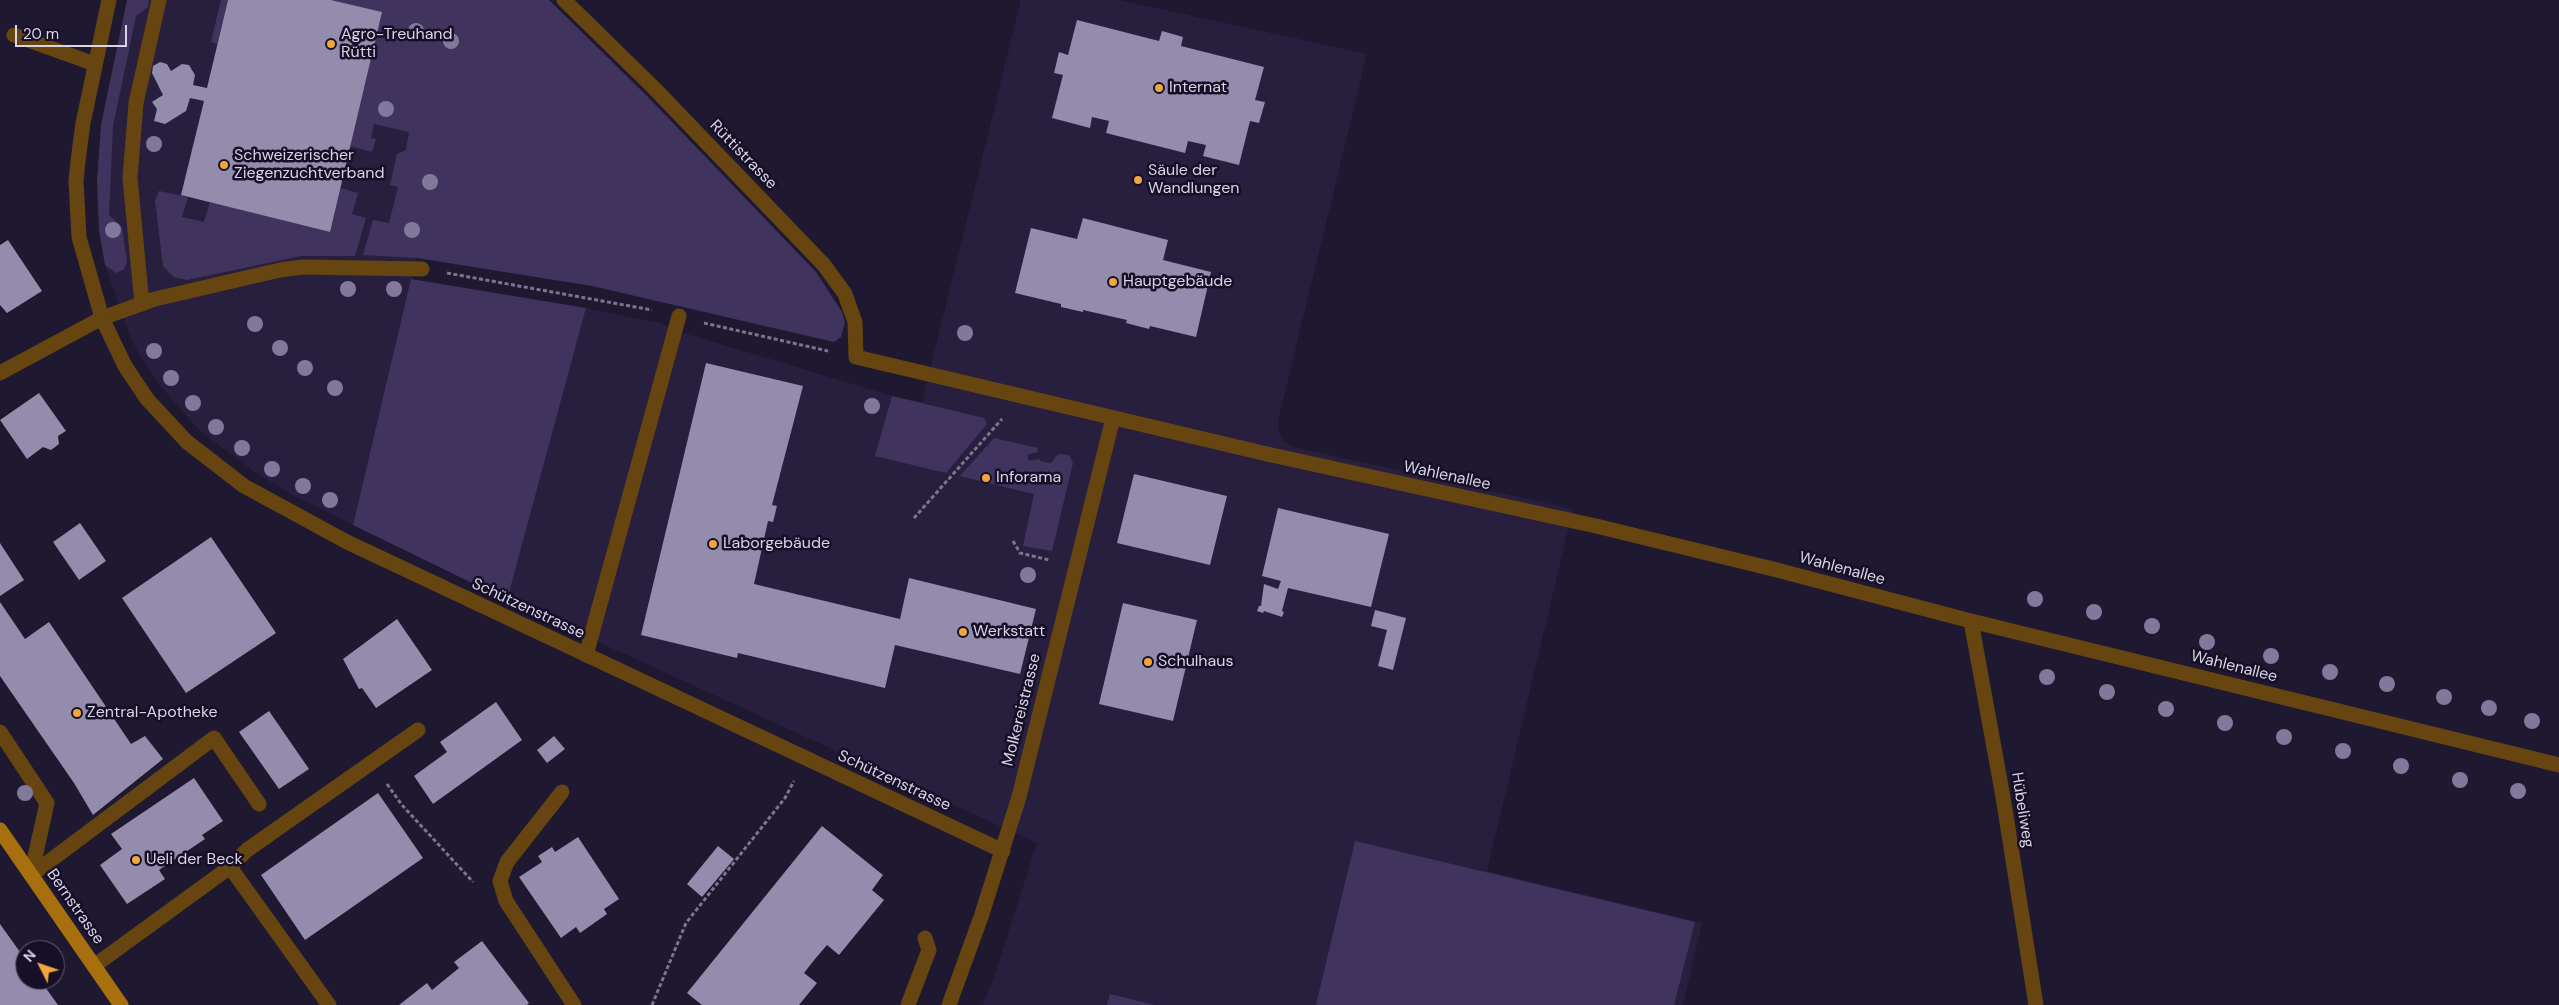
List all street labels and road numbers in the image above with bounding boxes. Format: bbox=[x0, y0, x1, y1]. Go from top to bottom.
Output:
street label: Rüttistrasse bbox=[705, 116, 781, 194]
street label: Wahlenallee bbox=[1402, 457, 1492, 495]
street label: Wahlenallee bbox=[1797, 548, 1887, 590]
street label: Schützenstrasse bbox=[468, 574, 588, 644]
street label: Wahlenallee bbox=[2189, 647, 2279, 687]
street label: Molkereistrasse bbox=[999, 652, 1045, 768]
street label: Schützenstrasse bbox=[834, 746, 954, 816]
street label: Hübeliweg bbox=[2007, 771, 2037, 849]
street label: Bernstrasse bbox=[42, 866, 108, 948]

